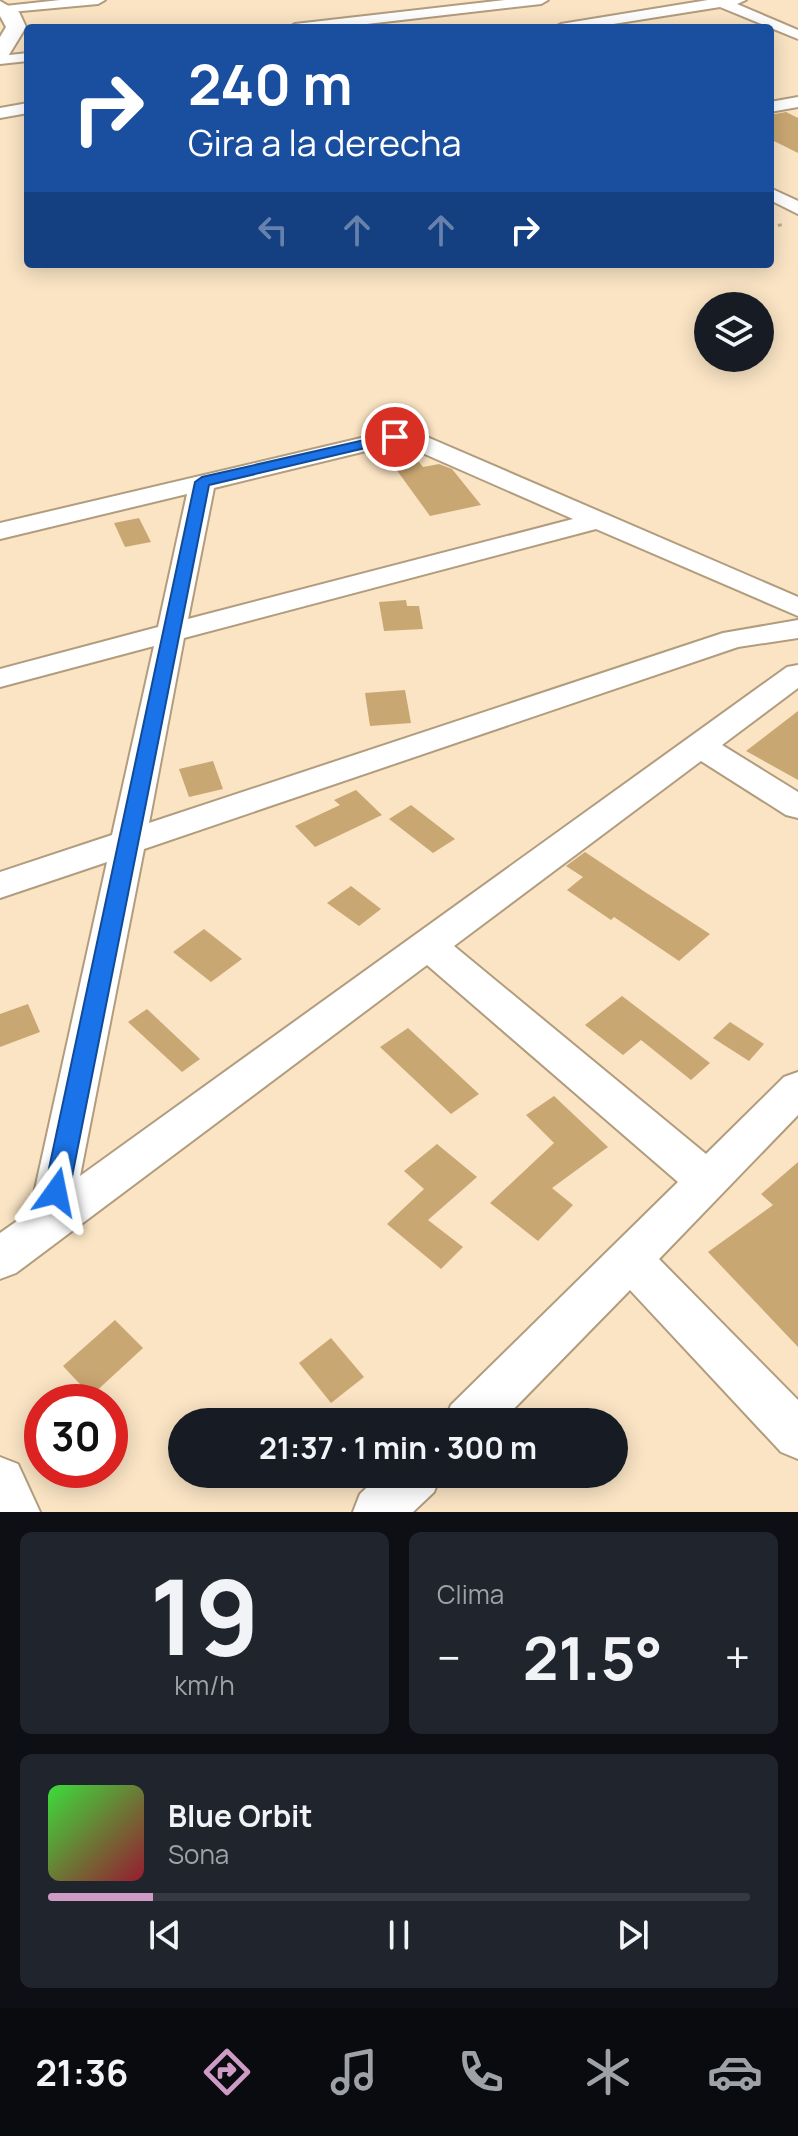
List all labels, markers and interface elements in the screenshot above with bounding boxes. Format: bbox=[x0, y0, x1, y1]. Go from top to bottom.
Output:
text: 240 m bbox=[188, 45, 353, 122]
icon: right bbox=[56, 56, 160, 160]
text: Gira a la derecha bbox=[188, 118, 461, 167]
icon: left bbox=[251, 208, 295, 252]
icon: ahead bbox=[335, 208, 379, 252]
icon: ahead bbox=[419, 208, 463, 252]
icon: right bbox=[503, 208, 547, 252]
map controls bbox=[694, 292, 774, 372]
button: layers bbox=[694, 292, 774, 372]
pin bbox=[361, 403, 429, 471]
icon: arrive bbox=[373, 415, 417, 459]
position arrow bbox=[14, 1150, 98, 1234]
speed limit sign: 30 bbox=[24, 1384, 128, 1488]
text: 21:37 · 1 min · 300 m bbox=[259, 1427, 537, 1468]
text: 19 bbox=[149, 1544, 260, 1686]
text: Clima bbox=[437, 1576, 504, 1612]
text: 21.5° bbox=[523, 1616, 663, 1698]
text: − bbox=[437, 1627, 461, 1687]
text: + bbox=[725, 1627, 750, 1687]
text: km/h bbox=[174, 1667, 235, 1703]
text: Blue Orbit bbox=[168, 1795, 313, 1836]
text: Sona bbox=[168, 1836, 229, 1872]
icon: previous bbox=[143, 1913, 187, 1957]
icon: pause bbox=[377, 1913, 421, 1957]
icon: next bbox=[611, 1913, 655, 1957]
icon: directions bbox=[199, 2044, 255, 2100]
icon: music bbox=[326, 2044, 382, 2100]
icon: phone bbox=[453, 2044, 509, 2100]
icon: climate bbox=[580, 2044, 636, 2100]
icon: car bbox=[707, 2044, 763, 2100]
text: 21:36 bbox=[35, 2048, 128, 2097]

